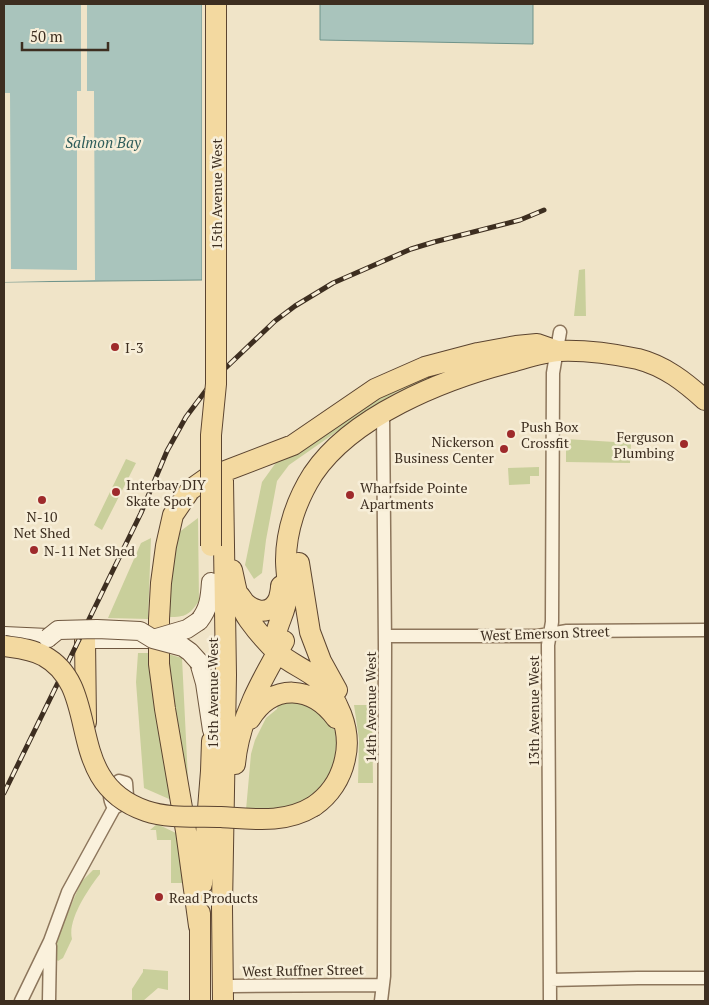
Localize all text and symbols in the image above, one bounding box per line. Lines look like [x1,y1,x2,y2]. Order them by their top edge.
scale bar [22,20,109,52]
text: 50 m [30,26,63,46]
water label: Salmon Bay [65,132,142,152]
street label: 15th Avenue West [207,138,226,250]
place label: I-3 [125,338,143,357]
marker: I-3 [109,341,121,353]
place label: Push Box Crossfit [521,417,579,452]
place label: Ferguson Plumbing [614,427,675,462]
marker: Push Box Crossfit [505,428,517,440]
place label: Nickerson Business Center [395,432,495,467]
marker: Ferguson Plumbing [678,438,690,450]
marker: Nickerson Business Center [498,443,510,455]
place label: Interbay DIY Skate Spot [126,475,207,510]
place label: Wharfside Pointe Apartments [360,478,467,513]
marker: Interbay DIY Skate Spot [110,486,122,498]
marker: Wharfside Pointe Apartments [344,489,356,501]
marker: N-10 Net Shed [36,494,48,506]
place label: N-10 Net Shed [14,507,70,542]
place label: N-11 Net Shed [44,541,135,560]
marker: N-11 Net Shed [28,544,40,556]
street label: West Emerson Street [480,621,611,645]
street label: 15th Avenue West [203,637,222,749]
street label: 14th Avenue West [361,651,380,763]
street label: 13th Avenue West [524,655,543,767]
place label: Read Products [169,888,258,907]
marker: Read Products [153,891,165,903]
street label: West Ruffner Street [242,959,365,981]

